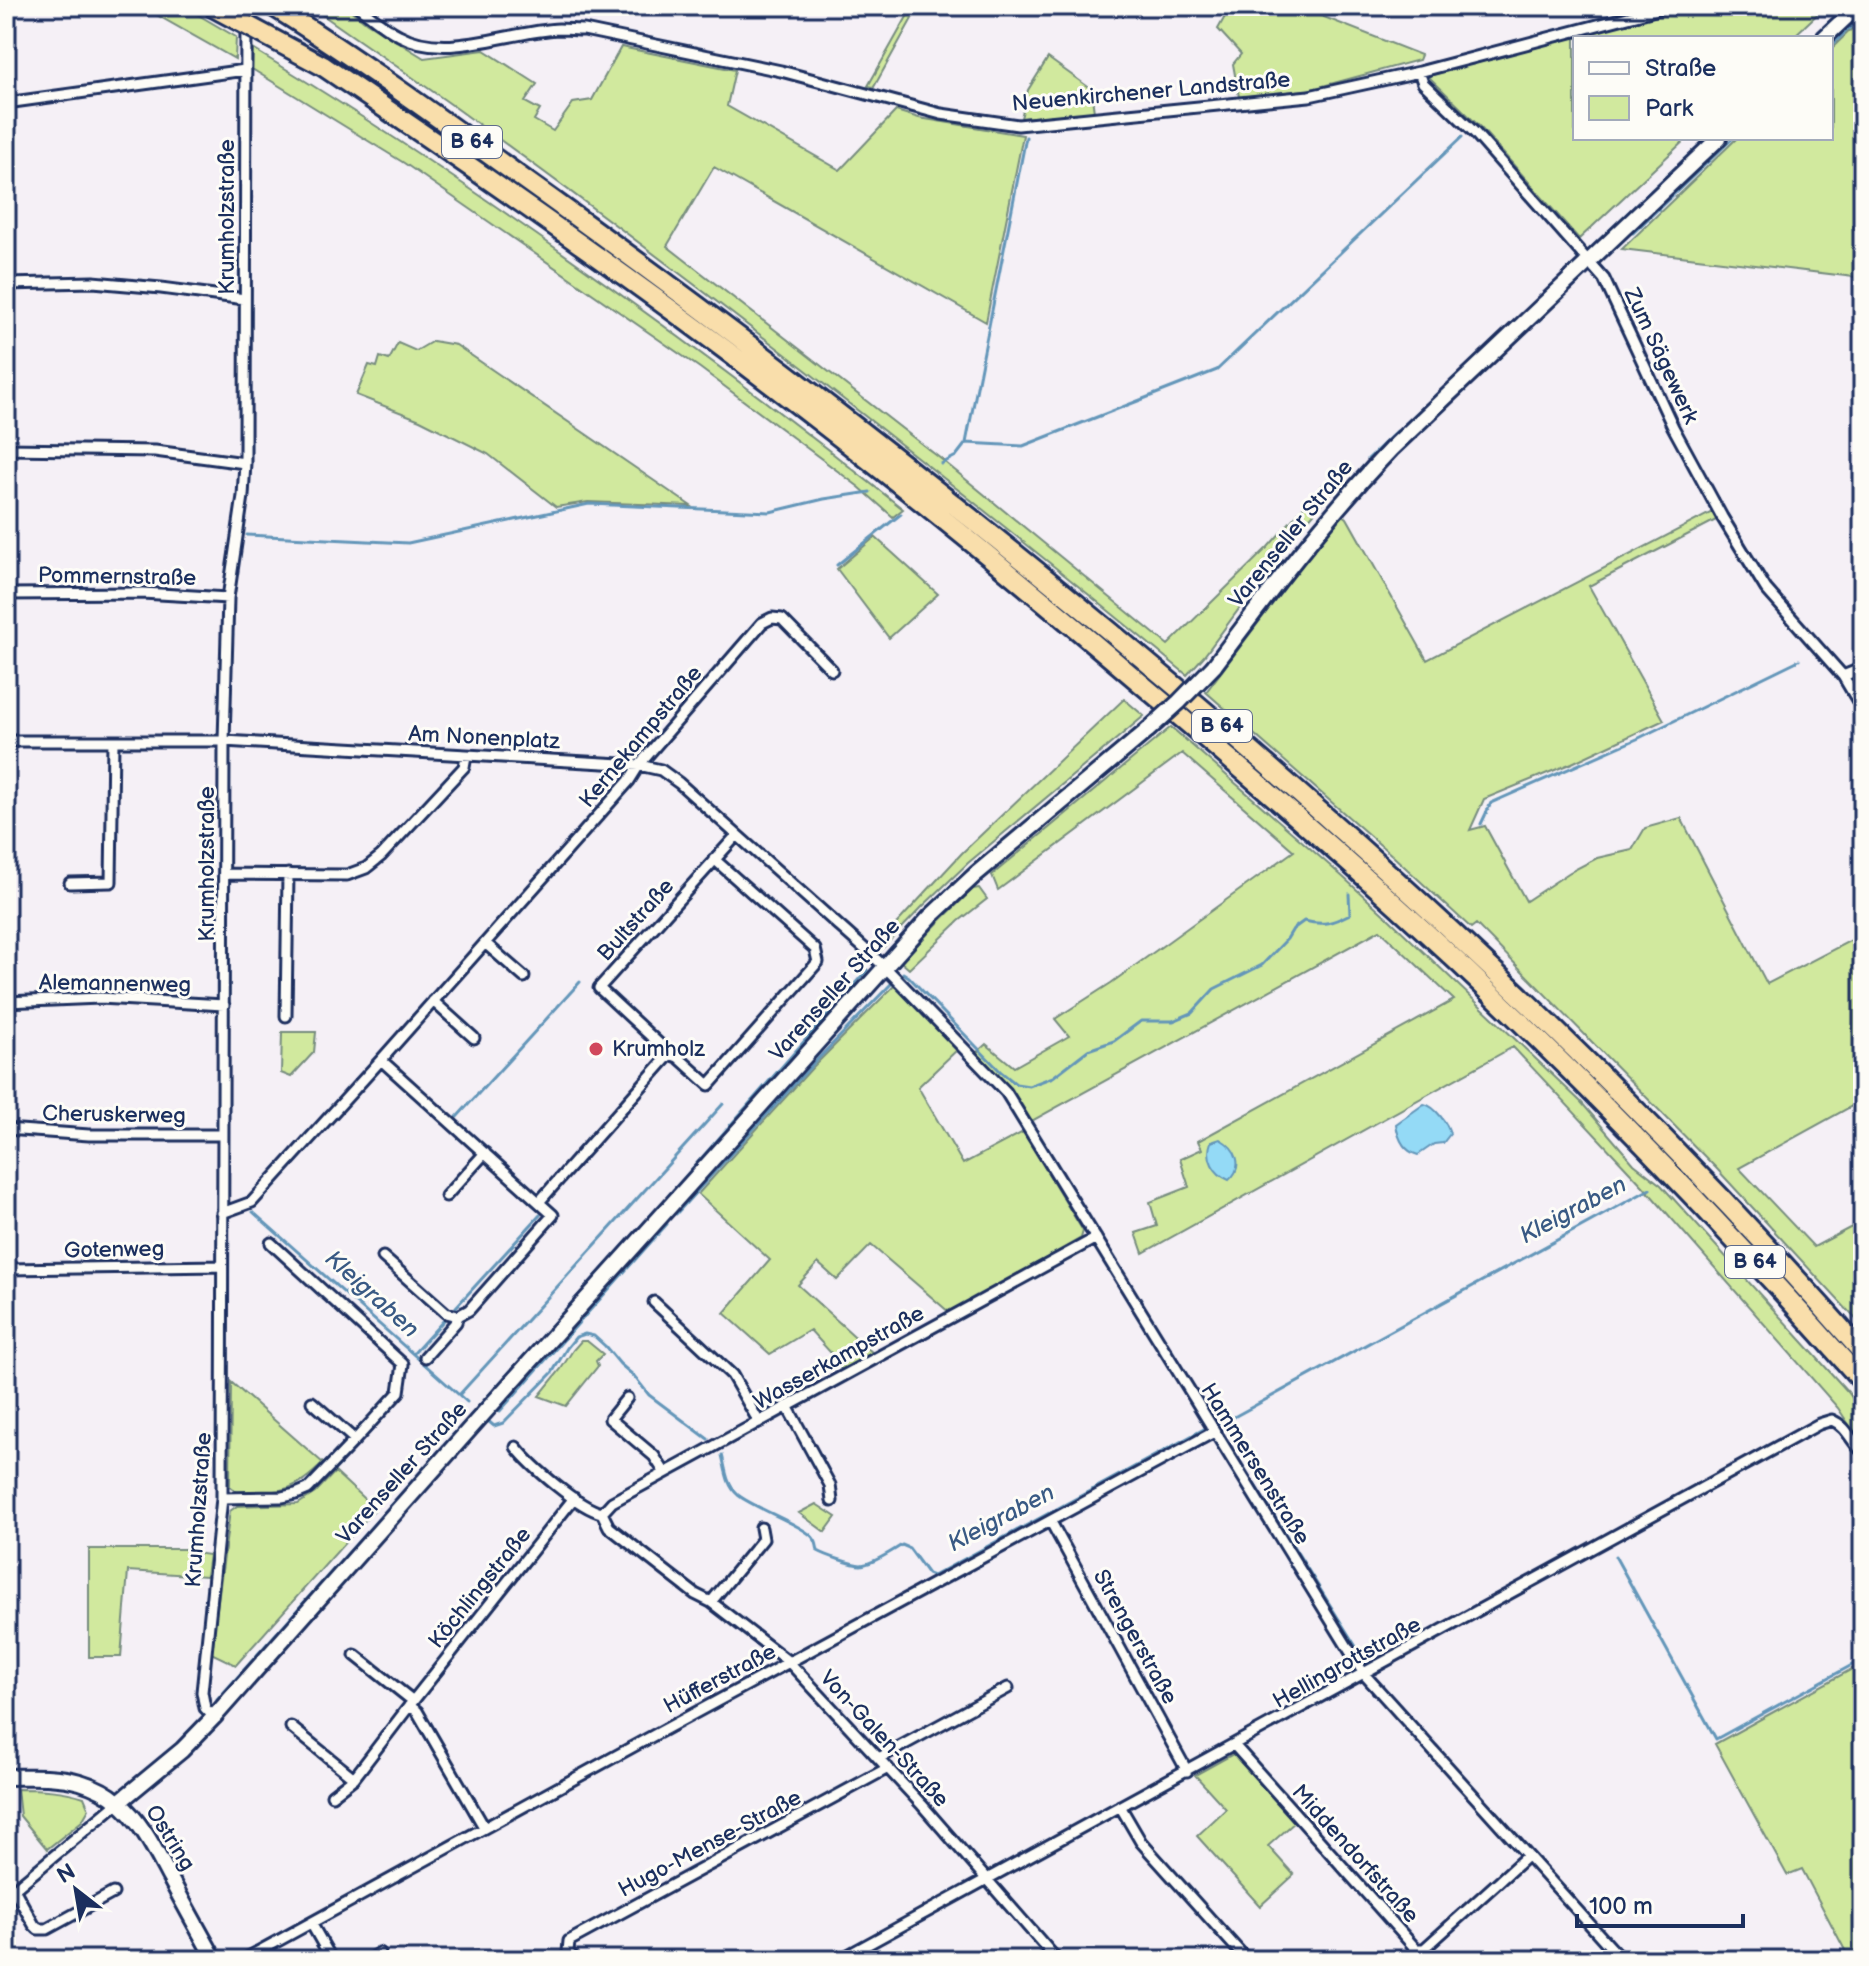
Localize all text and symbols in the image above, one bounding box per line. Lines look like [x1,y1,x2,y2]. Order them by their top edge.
legend [1573,36,1833,140]
text: Straße [1645,54,1716,83]
street label: Neuenkirchener Landstraße [1011,66,1291,118]
text: Park [1645,94,1693,123]
road number: B 64 [442,126,502,158]
street label: Krumholzstraße [214,139,241,295]
street label: Zum Sägewerk [1617,283,1704,428]
street label: Varenseller Straße [1223,455,1359,613]
street label: Pommernstraße [38,562,196,592]
street label: Kernekampstraße [574,660,708,814]
road number: B 64 [1192,710,1252,742]
street label: Am Nonenplatz [408,721,561,755]
street label: Krumholzstraße [194,786,221,942]
street label: Bultstraße [592,873,680,967]
street label: Varenseller Straße [764,913,906,1067]
street label: Alemannenweg [39,969,191,999]
place label: Krumholz [612,1036,705,1063]
marker: Krumholz [587,1040,605,1058]
street label: Cheruskerweg [42,1100,186,1130]
water label: Kleigraben [1515,1170,1631,1250]
street label: Gotenweg [64,1236,164,1264]
water label: Kleigraben [319,1244,425,1344]
road number: B 64 [1725,1246,1785,1278]
street label: Wasserkampstraße [749,1300,929,1416]
street label: Hammersenstraße [1194,1378,1316,1550]
street label: Varenseller Straße [331,1396,473,1550]
street label: Krumholzstraße [180,1431,218,1589]
water label: Kleigraben [943,1478,1059,1558]
street label: Köchlingstraße [423,1522,537,1654]
street label: Strengerstraße [1087,1565,1183,1709]
street label: Hellingrottstraße [1268,1611,1426,1715]
street label: Hüfferstraße [659,1638,781,1720]
street label: Von-Galen-Straße [814,1665,954,1813]
street label: Middendorfstraße [1286,1779,1424,1929]
street label: Hugo-Mense-Straße [614,1784,806,1904]
street label: Ostring [139,1800,201,1876]
north arrow [36,1850,116,1930]
text: N [52,1858,81,1890]
scale bar [1577,1878,1743,1928]
text: 100 m [1589,1892,1653,1921]

